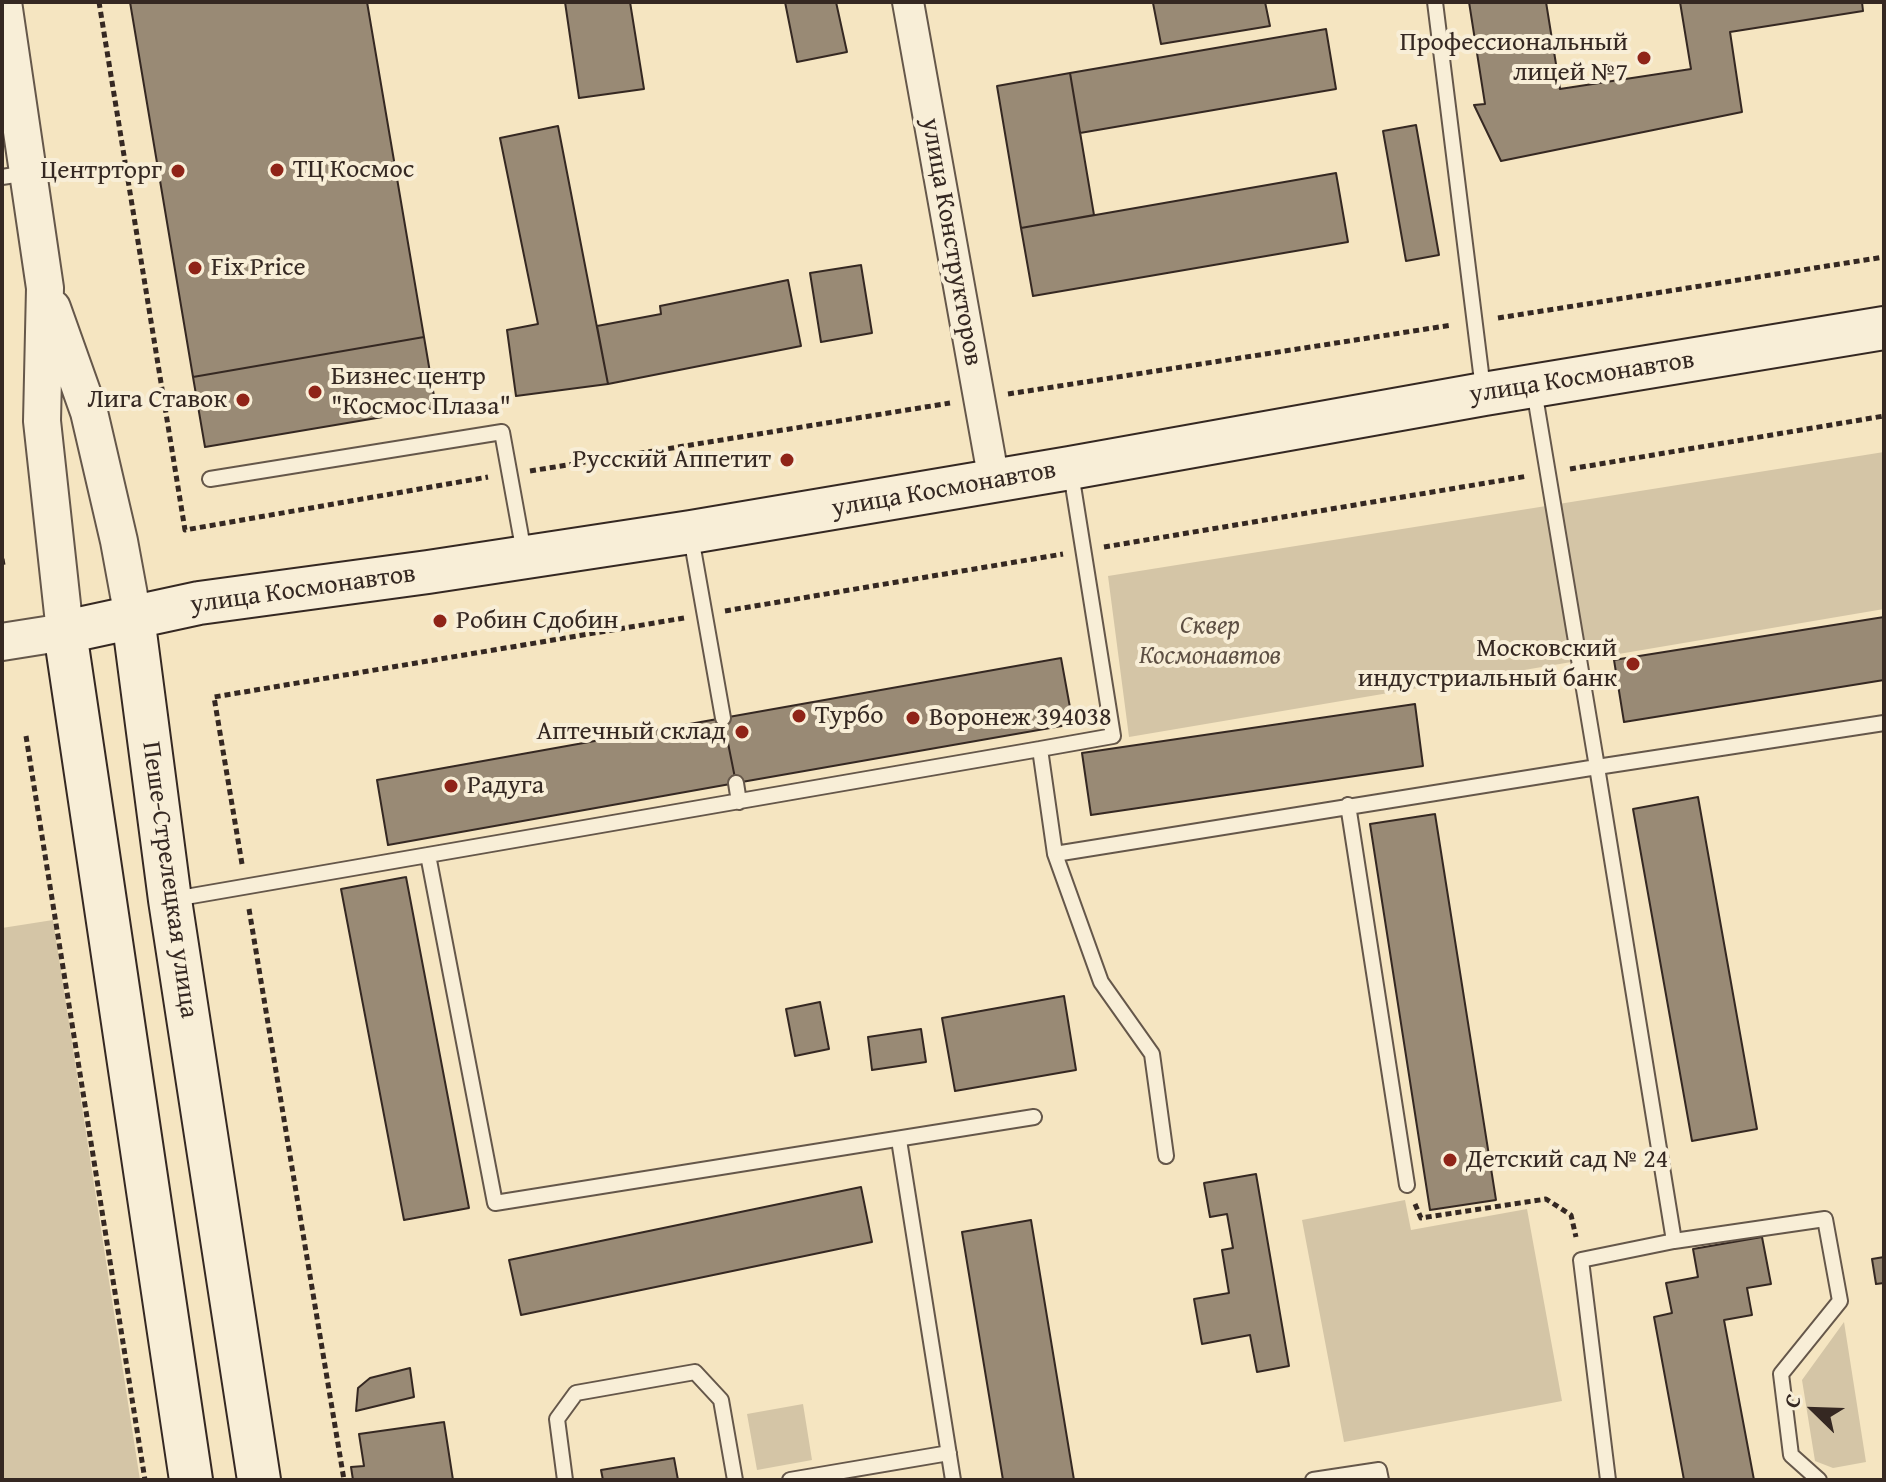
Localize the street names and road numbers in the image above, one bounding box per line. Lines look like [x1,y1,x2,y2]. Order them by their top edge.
street label: улица Конструкторов [914,116,988,368]
street label: улица Космонавтов [1467,345,1697,411]
street label: улица Космонавтов [829,455,1059,525]
street label: улица Космонавтов [188,559,418,621]
street label: Пеше-Стрелецкая улица [134,740,204,1020]

